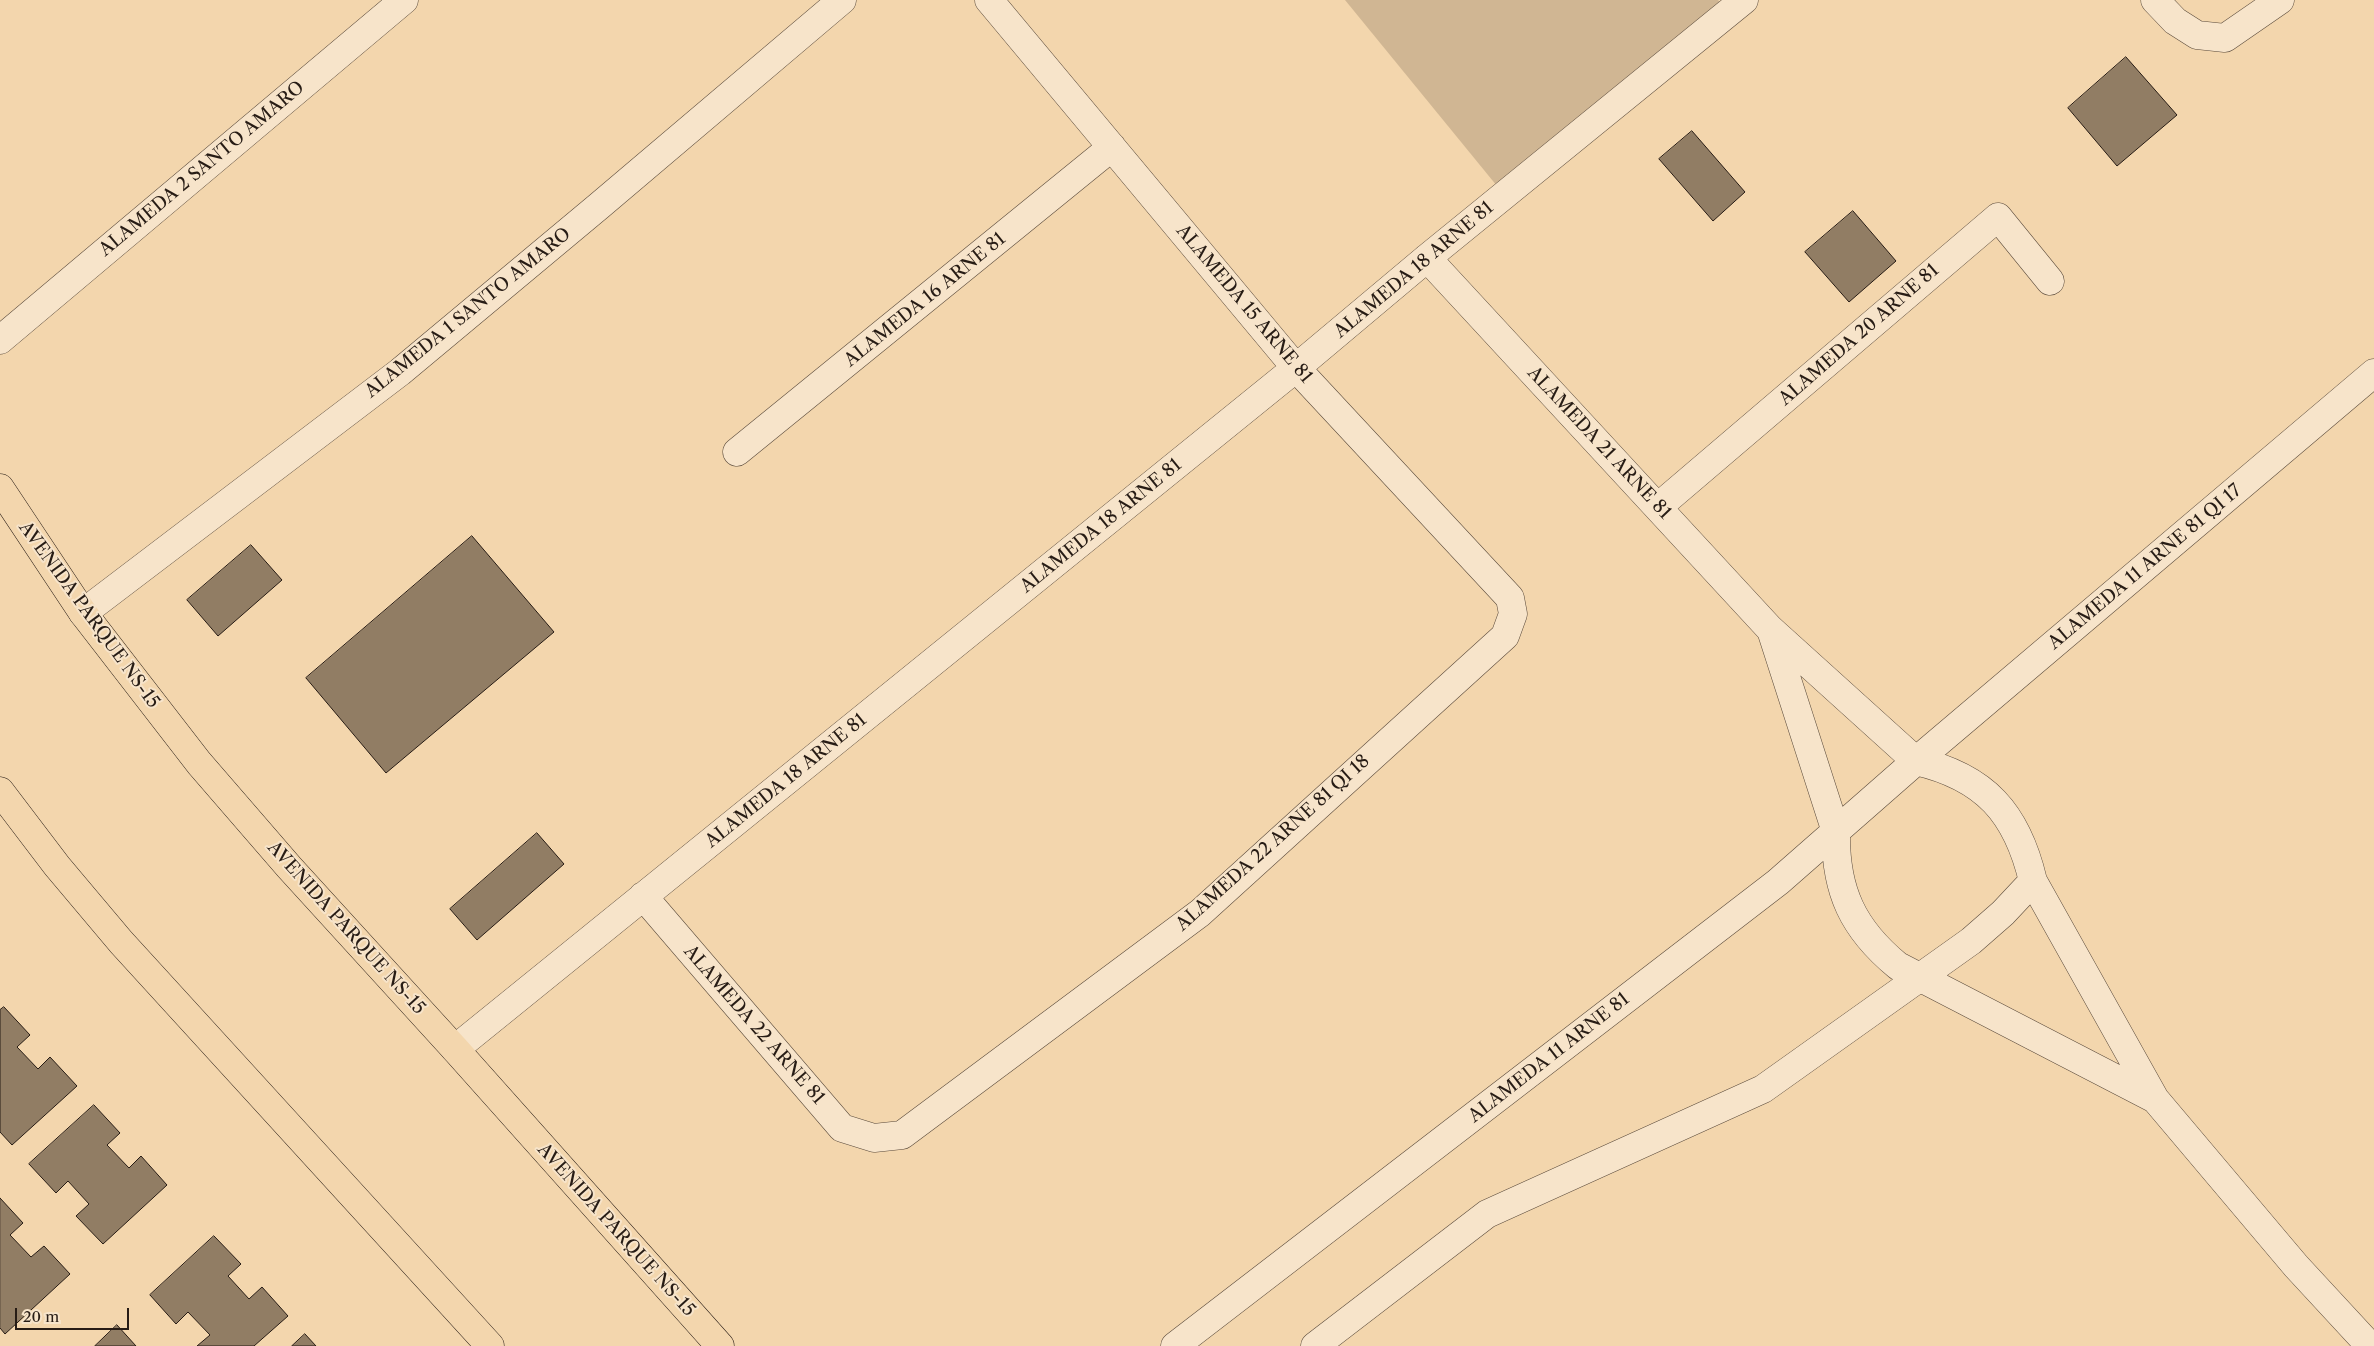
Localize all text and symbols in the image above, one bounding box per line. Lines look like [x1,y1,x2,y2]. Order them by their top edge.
street label: ALAMEDA 2 SANTO AMARO [95,77,309,261]
street label: ALAMEDA 18 ARNE 81 [1330,197,1498,343]
street label: ALAMEDA 15 ARNE 81 [1171,220,1317,388]
street label: ALAMEDA 1 SANTO AMARO [361,223,575,403]
street label: ALAMEDA 16 ARNE 81 [840,228,1010,372]
street label: ALAMEDA 20 ARNE 81 [1775,260,1943,410]
street label: ALAMEDA 21 ARNE 81 [1523,362,1675,524]
street label: ALAMEDA 18 ARNE 81 [1016,454,1186,598]
street label: ALAMEDA 11 ARNE 81 QI 17 [2044,480,2246,654]
street label: AVENIDA PARQUE NS-15 [14,518,164,712]
street label: ALAMEDA 18 ARNE 81 [701,709,871,853]
street label: ALAMEDA 22 ARNE 81 QI 18 [1172,750,1374,936]
street label: AVENIDA PARQUE NS-15 [263,837,429,1019]
street label: ALAMEDA 22 ARNE 81 [679,941,829,1109]
street label: ALAMEDA 11 ARNE 81 [1464,989,1634,1127]
street label: AVENIDA PARQUE NS-15 [533,1139,699,1321]
scale bar [18,1298,131,1330]
text: 20 m [23,1307,59,1326]

